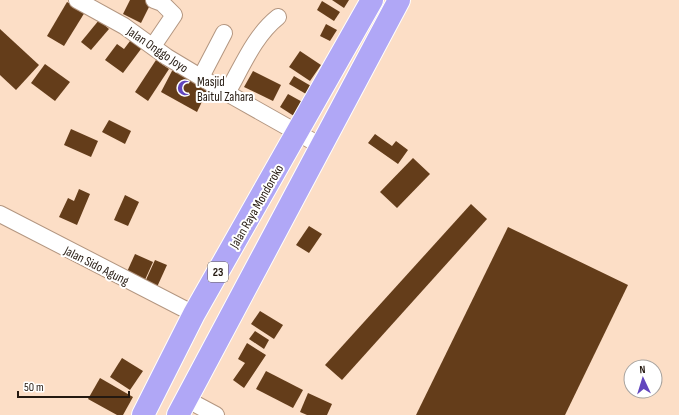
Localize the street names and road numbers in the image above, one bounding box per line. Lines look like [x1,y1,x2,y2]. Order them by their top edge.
street label: Jalan Onggo Joyo [123,23,191,76]
street label: Jalan Raya Mondoroko [226,162,287,252]
street label: Jalan Sido Agung [61,242,132,289]
road number: 23 [208,262,228,282]

